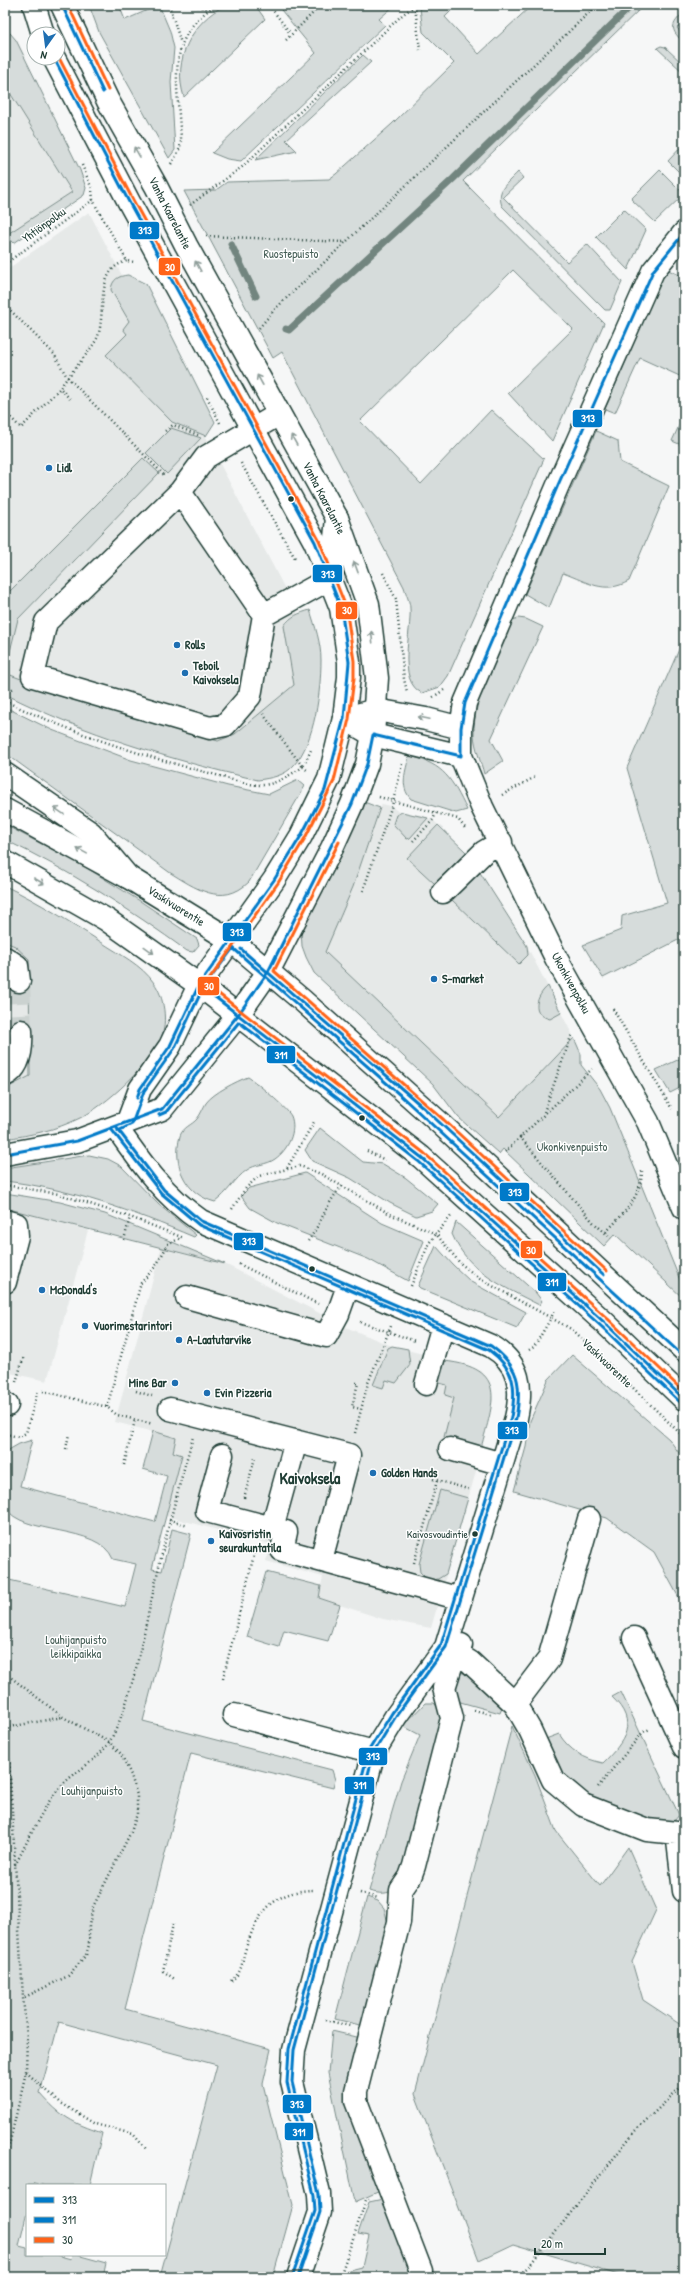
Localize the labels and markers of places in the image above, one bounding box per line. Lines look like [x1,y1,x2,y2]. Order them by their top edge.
place label: Lidl [57,459,73,476]
marker: Lidl [44,463,54,473]
unlabelled marker [286,494,296,504]
place label: Rolls [185,636,205,653]
marker: Rolls [172,640,182,650]
place label: Teboil Kaivoksela [192,657,239,688]
marker: Teboil Kaivoksela [180,668,190,678]
place label: S-market [442,970,485,987]
marker: S-market [429,974,439,984]
unlabelled marker [357,1113,367,1123]
unlabelled marker [307,1264,317,1274]
place label: McDonald's [50,1281,97,1298]
marker: McDonald's [37,1285,47,1295]
place label: Vuorimestarintori [93,1317,172,1334]
marker: Vuorimestarintori [80,1321,90,1331]
place label: A-Laatutarvike [187,1331,251,1348]
marker: A-Laatutarvike [174,1335,184,1345]
place label: Mine Bar [129,1374,167,1391]
marker: Mine Bar [170,1378,180,1388]
place label: Evin Pizzeria [215,1384,272,1401]
marker: Evin Pizzeria [202,1388,212,1398]
place label: Golden Hands [381,1464,438,1481]
marker: Golden Hands [368,1468,378,1478]
place label: Kaivosristin seurakuntatila [219,1525,282,1556]
place label: Kaivosvoudintie [407,1527,469,1541]
marker: Kaivosvoudintie [470,1529,480,1539]
marker: Kaivosristin seurakuntatila [206,1536,216,1546]

